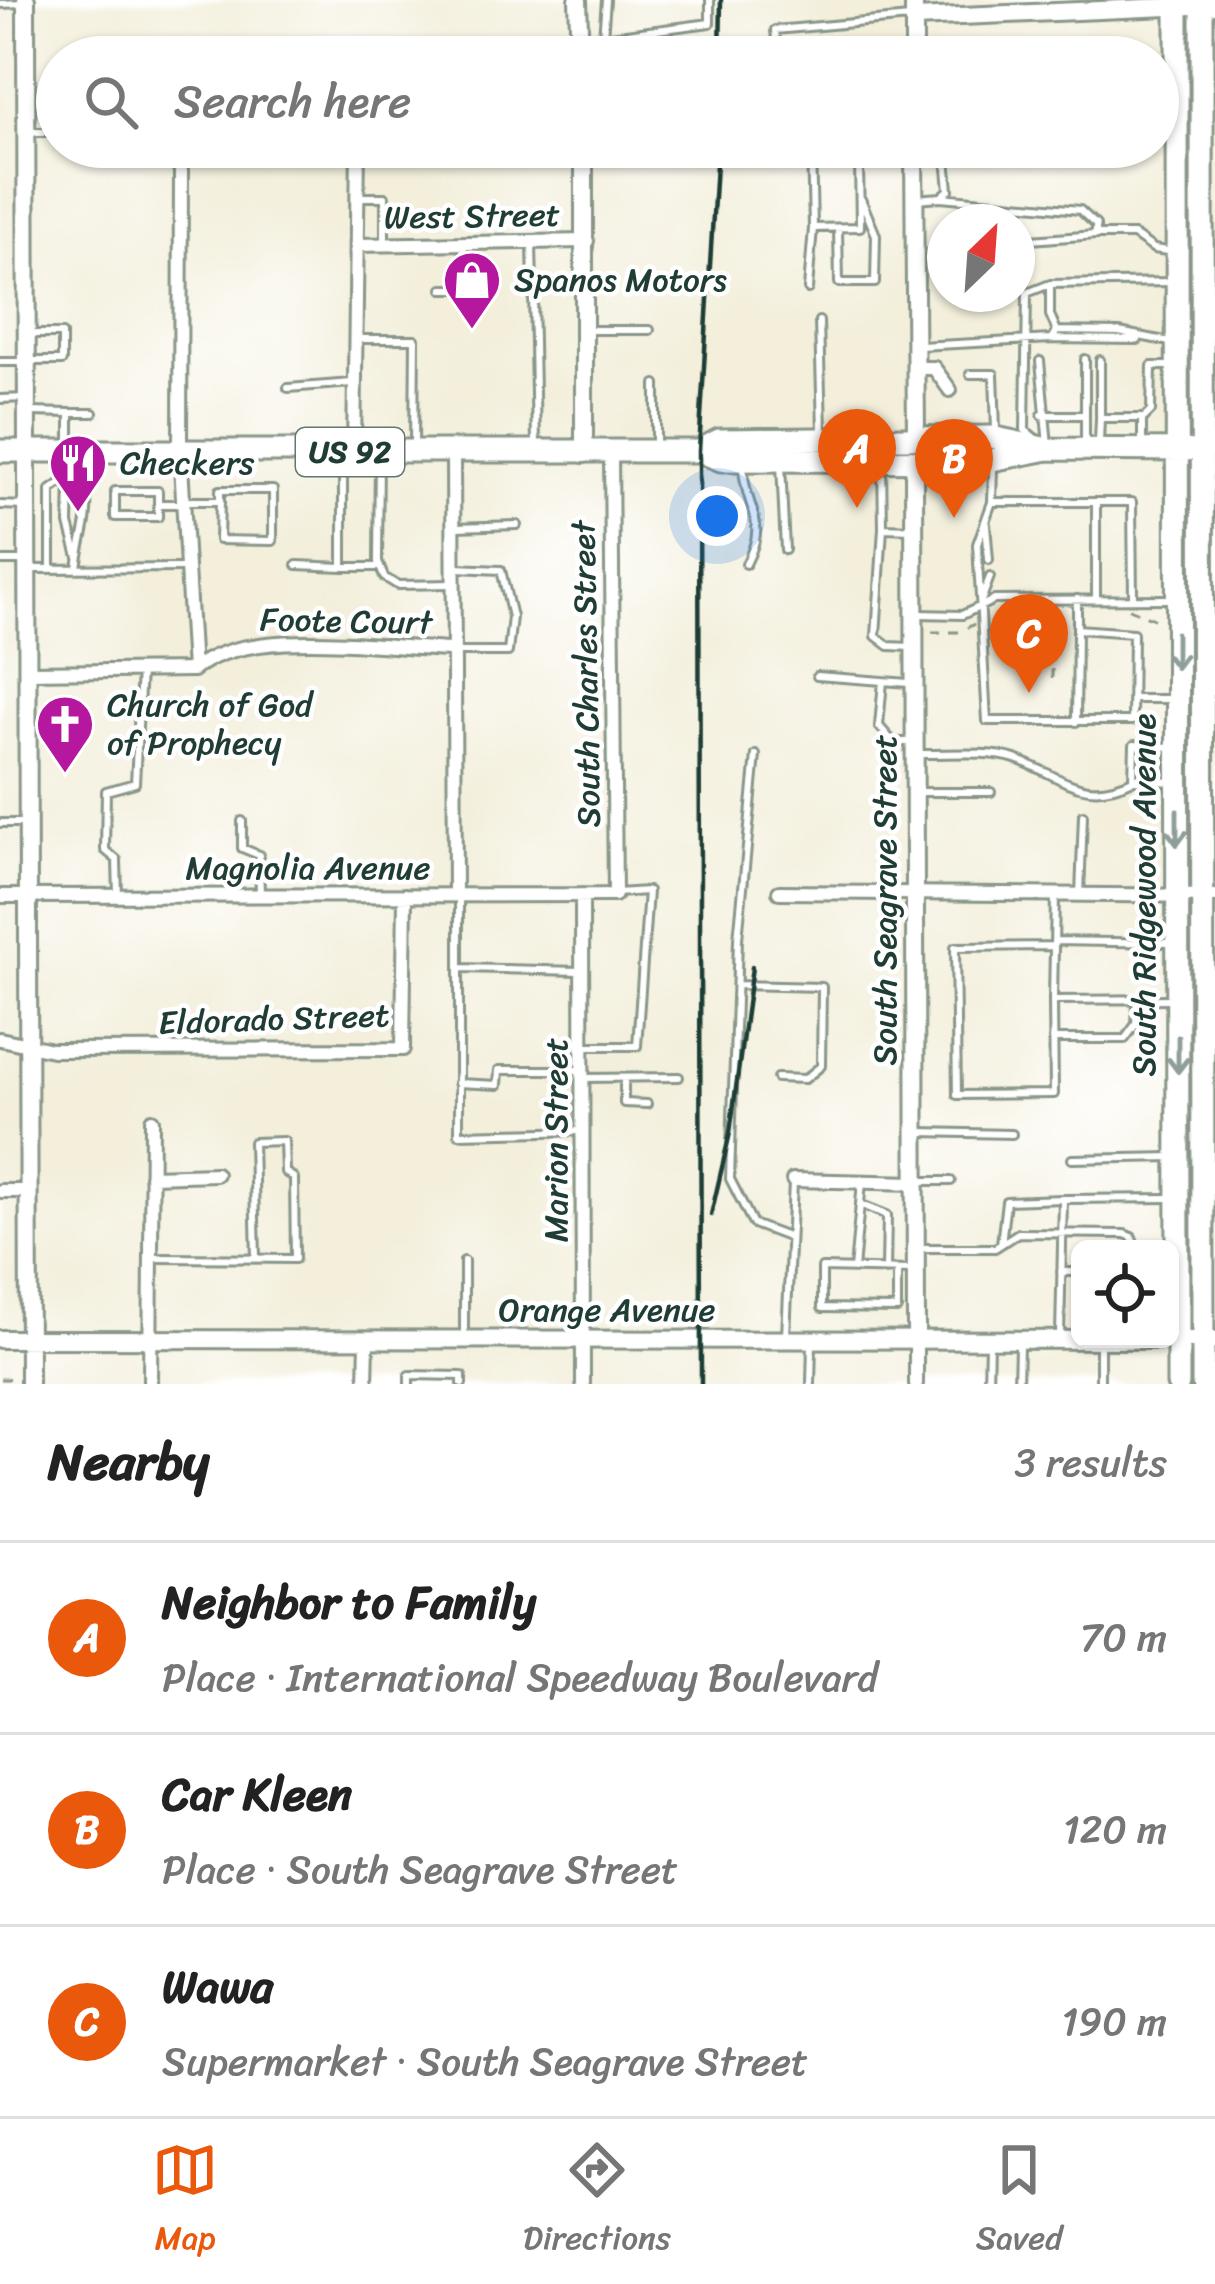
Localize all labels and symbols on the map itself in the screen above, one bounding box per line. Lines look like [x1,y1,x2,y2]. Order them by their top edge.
street label: West Street [383,185,561,247]
north arrow [927,204,1035,312]
shop icon: Spanos Motors [441,249,503,331]
place label: Spanos Motors [514,251,727,309]
pin: A [818,409,896,508]
pin: B [915,419,993,518]
road number: US 92 [296,428,404,476]
restaurant icon: Checkers [47,432,109,514]
place label: Checkers [120,434,255,492]
your location [687,486,747,546]
street label: South Charles Street [554,518,618,828]
street label: Foote Court [259,591,434,652]
pin: C [990,594,1068,693]
one-way arrow [1165,631,1188,670]
place label: Church of God of Prophecy [107,676,315,772]
church icon: Church of God of Prophecy [34,693,96,775]
street label: South Ridgewood Avenue [1115,713,1173,1076]
street label: South Seagrave Street [856,734,914,1066]
one-way arrow [1166,808,1188,847]
street label: Magnolia Avenue [186,839,430,897]
street label: Eldorado Street [157,986,391,1052]
one-way arrow [1167,1035,1189,1074]
street label: Marion Street [527,1038,585,1242]
street label: Orange Avenue [499,1281,715,1339]

